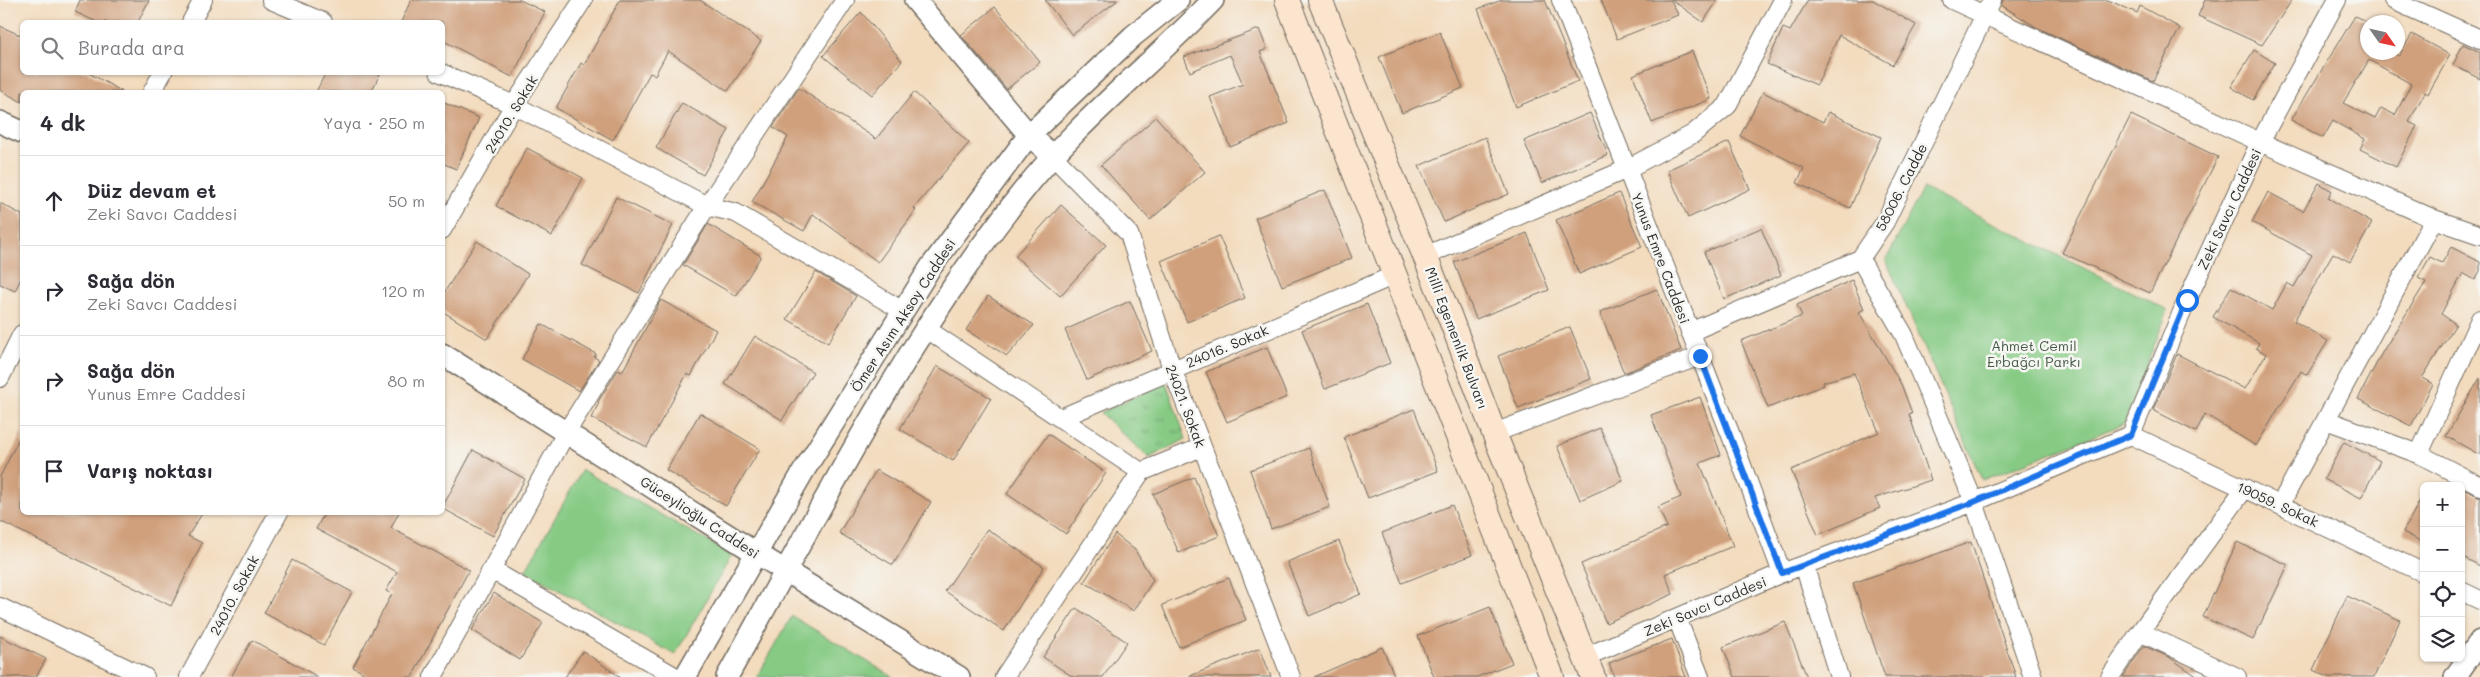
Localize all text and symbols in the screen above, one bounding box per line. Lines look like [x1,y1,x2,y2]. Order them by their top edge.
north arrow [2360,15,2405,60]
search box [20,20,445,75]
icon: search [38,34,66,62]
text: Burada ara [78,35,185,60]
street label: 24010. Sokak [480,71,542,157]
text: 4 dk [40,109,86,136]
text: Yaya · 250 m [323,112,425,133]
street label: 58006. Cadde [1871,140,1931,234]
street label: Zeki Savcı Caddesi [2193,145,2265,273]
text: Düz devam et [87,178,216,203]
icon: ahead [40,187,68,215]
text: 50 m [388,190,425,211]
street label: Yunus Emre Caddesi [1627,190,1695,326]
text: Zeki Savcı Caddesi [87,203,237,224]
street label: Ömer Asım Aksoy Caddesi [846,235,960,395]
street label: Milli Egemenlik Bulvarı [1421,264,1493,412]
text: Sağa dön [87,268,175,293]
icon: right [40,277,68,305]
text: 120 m [381,280,425,301]
route start [2176,289,2199,312]
text: Zeki Savcı Caddesi [87,293,237,314]
street label: 24016. Sokak [1183,320,1271,372]
park label: Ahmet Cemil Erbağcı Parkı [1987,336,2081,371]
route end [1689,345,1712,368]
text: Sağa dön [87,358,175,383]
street label: 24021. Sokak [1162,362,1210,450]
icon: right [40,367,68,395]
text: 80 m [388,370,425,391]
text: Yunus Emre Caddesi [87,383,246,404]
icon: arrive [40,457,68,485]
text: Varış noktası [87,458,213,483]
street label: Güceylioğlu Caddesi [637,471,763,563]
street label: 19059. Sokak [2234,477,2322,531]
map controls [2420,482,2465,662]
button: + [2420,482,2465,527]
button: − [2420,527,2465,572]
street label: 24010. Sokak [205,552,263,638]
street label: Zeki Savcı Caddesi [1641,572,1769,640]
button: locate [2420,572,2465,617]
button: layers [2420,617,2465,662]

